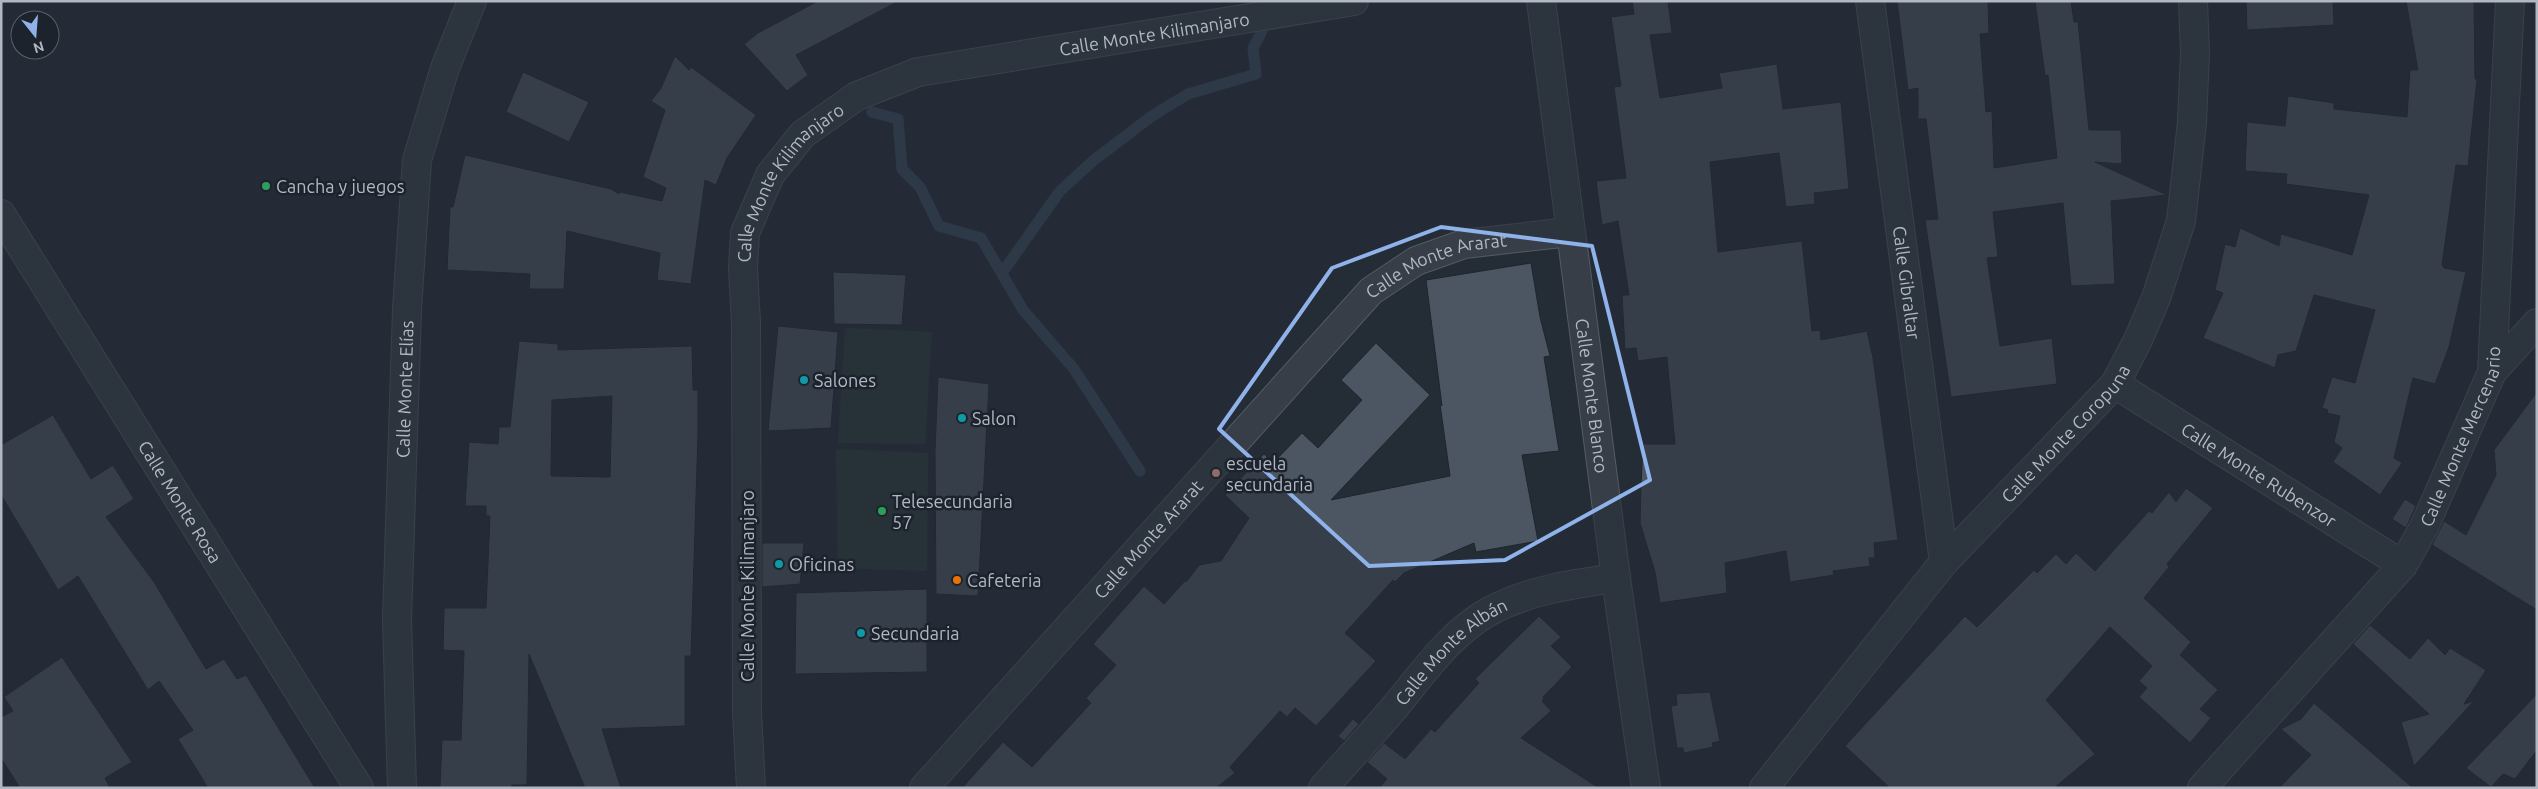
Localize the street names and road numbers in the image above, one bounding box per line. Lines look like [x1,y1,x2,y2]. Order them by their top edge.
street label: Calle Monte Kilimanjaro [1058,8,1251,59]
street label: Calle Monte Kilimanjaro [733,99,847,263]
street label: Calle Gibraltar [1890,224,1925,341]
street label: Calle Monte Ararat [1362,229,1508,302]
street label: Calle Monte Blanco [1572,317,1612,474]
street label: Calle Monte Elías [392,320,417,458]
street label: Calle Monte Mercenario [2416,346,2503,530]
street label: Calle Monte Coropuna [1997,361,2133,506]
street label: Calle Monte Rubenzor [2178,418,2340,531]
street label: Calle Monte Rosa [135,437,226,566]
street label: Calle Monte Ararat [1090,476,1206,602]
street label: Calle Monte Kilimanjaro [737,490,757,682]
street label: Calle Monte Albán [1391,594,1510,709]

